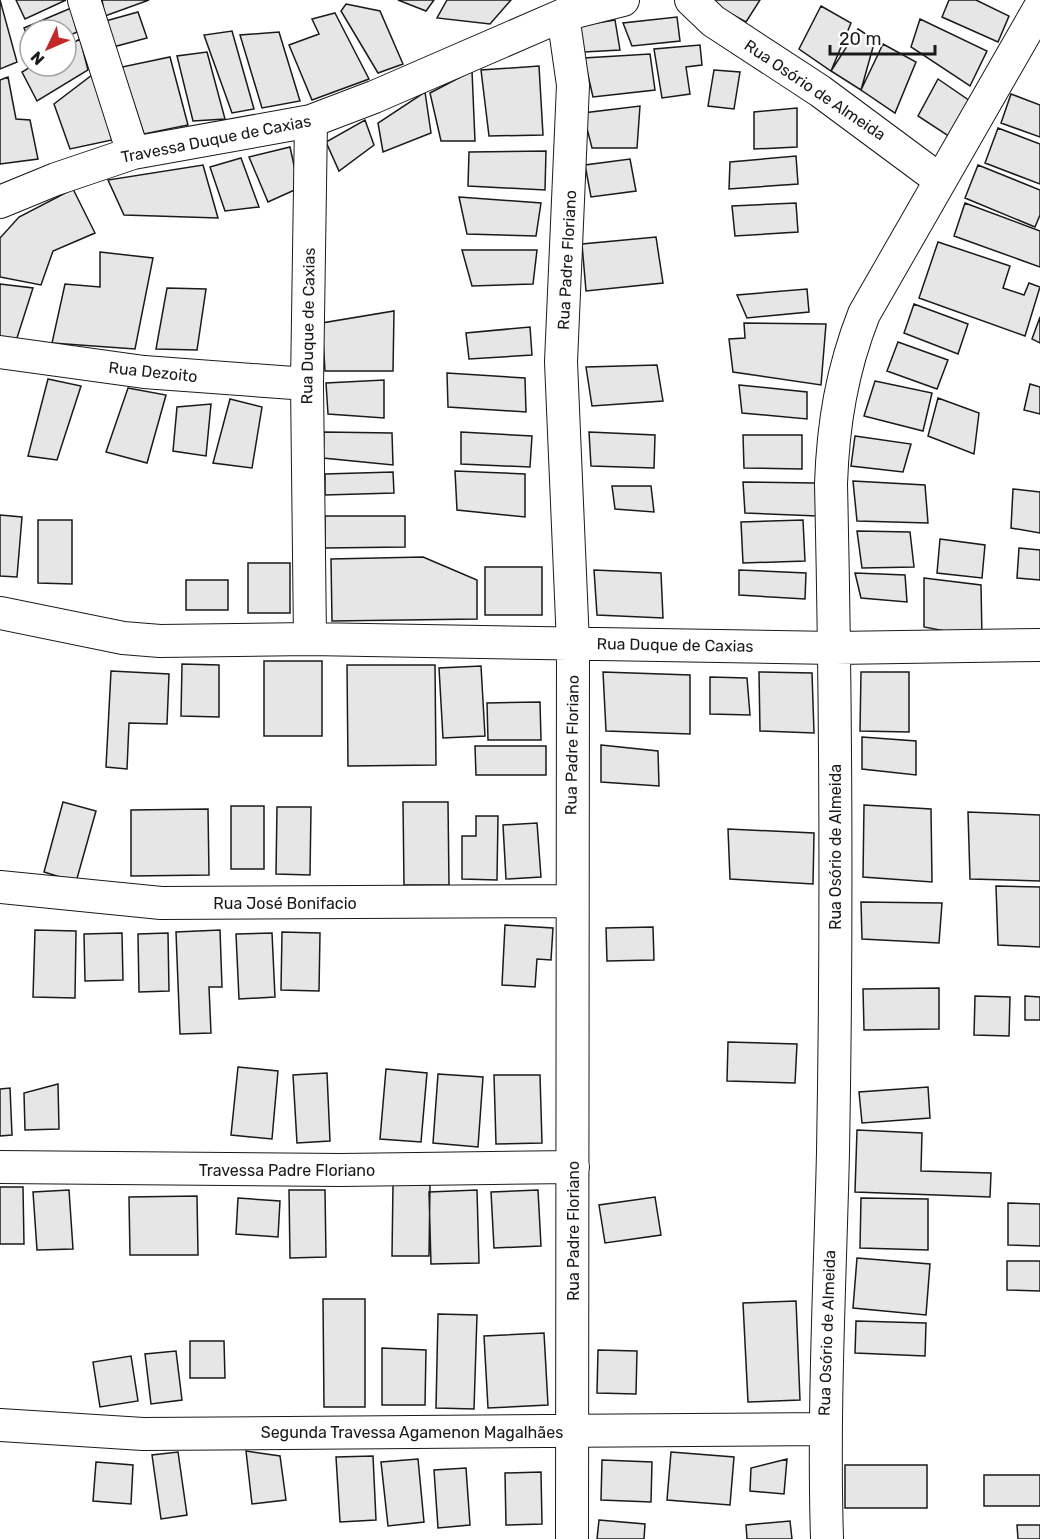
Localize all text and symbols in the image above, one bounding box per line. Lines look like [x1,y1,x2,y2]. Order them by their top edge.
north arrow [18,18,78,78]
scale bar [830,18,935,56]
text: 20 m [839,28,881,50]
street label: Rua Osório de Almeida [741,36,889,144]
text: N [27,47,48,69]
street label: Travessa Duque de Caxias [119,111,313,167]
street label: Rua Padre Floriano [554,189,580,331]
street label: Rua Duque de Caxias [297,247,319,405]
street label: Rua Dezoito [108,358,198,386]
street label: Rua Duque de Caxias [596,634,754,656]
street label: Rua Padre Floriano [561,675,583,815]
street label: Rua Osório de Almeida [826,764,845,930]
street label: Rua José Bonifacio [213,894,357,913]
street label: Travessa Padre Floriano [199,1161,375,1180]
street label: Rua Padre Floriano [564,1161,583,1301]
street label: Rua Osório de Almeida [815,1250,839,1416]
street label: Segunda Travessa Agamenon Magalhães [261,1423,563,1442]

